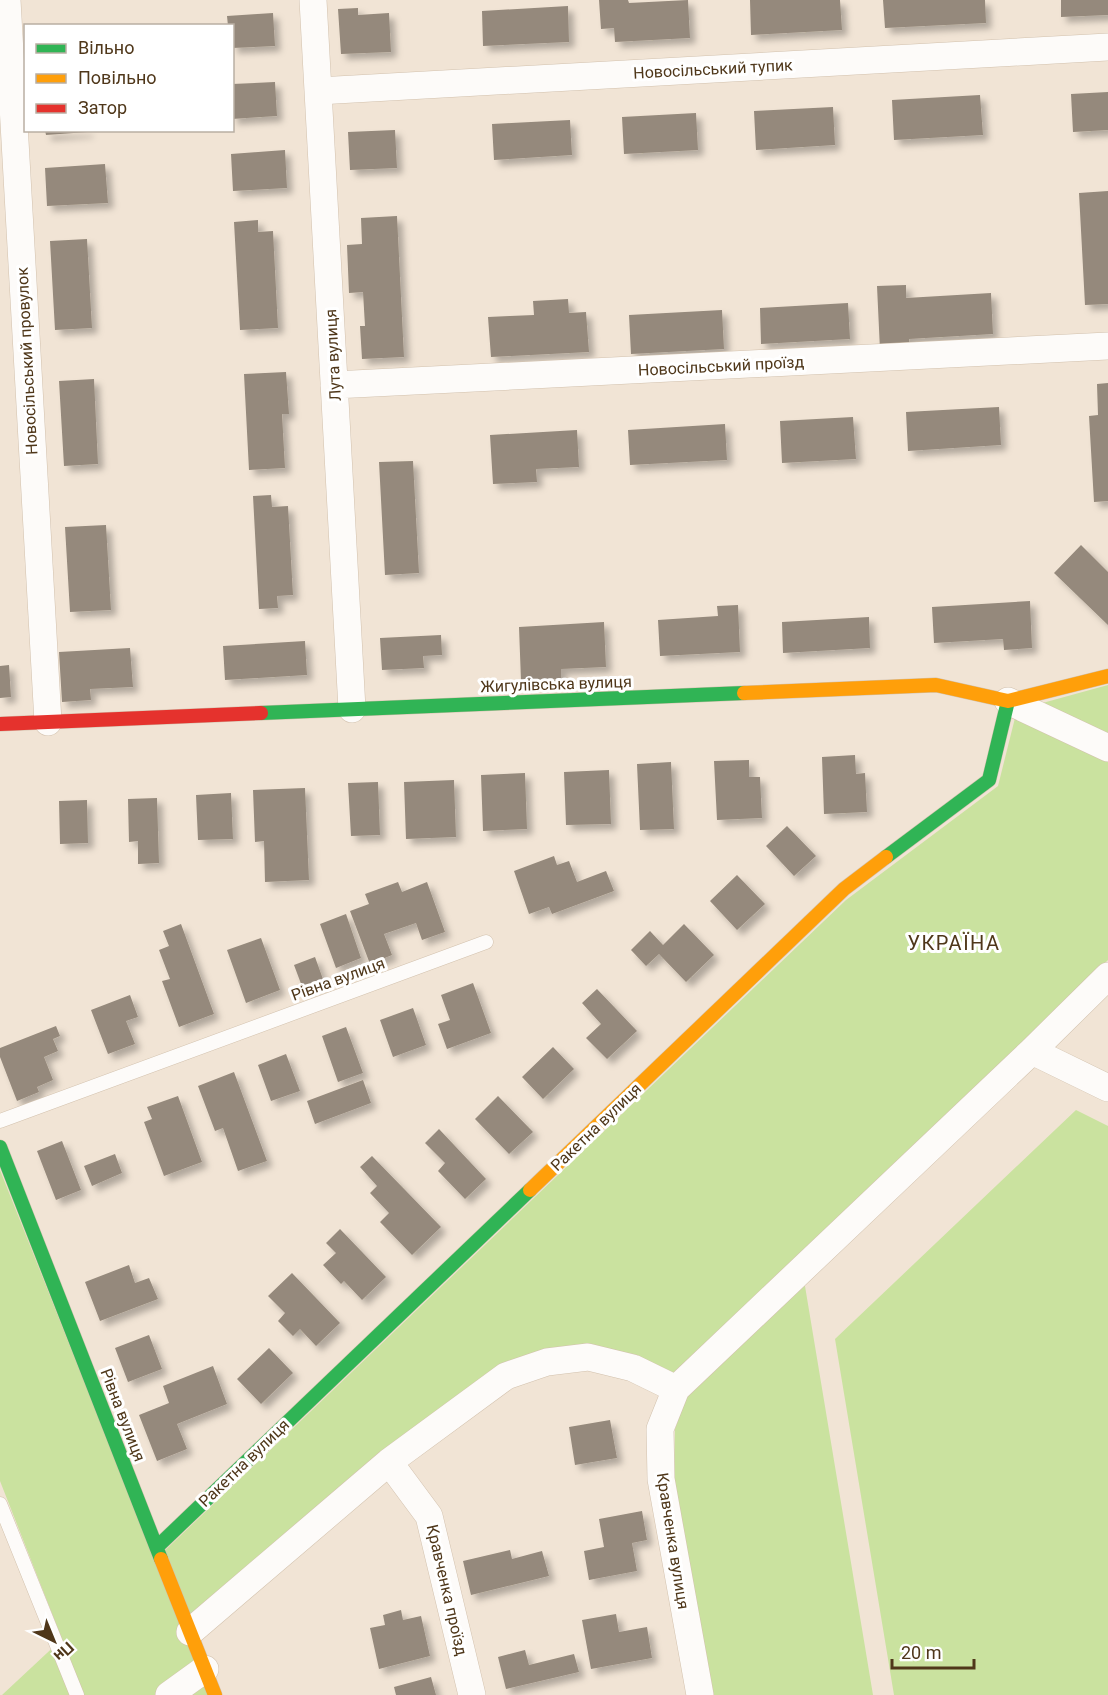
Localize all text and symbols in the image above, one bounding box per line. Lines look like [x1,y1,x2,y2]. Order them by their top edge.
legend [24,24,234,132]
text: Вільно [78,37,134,58]
street label: Новосільський тупик [633,55,794,83]
text: Повільно [78,67,157,88]
text: Затор [78,97,127,118]
street label: Новосільський провулок [13,266,41,455]
street label: Лута вулиця [321,308,345,402]
street label: Новосільський проїзд [637,352,805,380]
street label: Жигулівська вулиця [480,672,632,696]
district label: УКРАЇНА [907,931,1001,955]
street label: Рівна вулиця [289,953,387,1005]
street label: Ракетна вулиця [547,1079,645,1175]
street label: Рівна вулиця [97,1366,149,1464]
street label: Ракетна вулиця [195,1415,293,1511]
street label: Кравченка вулиця [653,1471,693,1611]
street label: Кравченка проїзд [423,1523,471,1658]
north arrow [24,1611,84,1671]
scale bar [892,1632,974,1670]
text: Пн [50,1638,78,1666]
text: 20 m [901,1642,941,1663]

